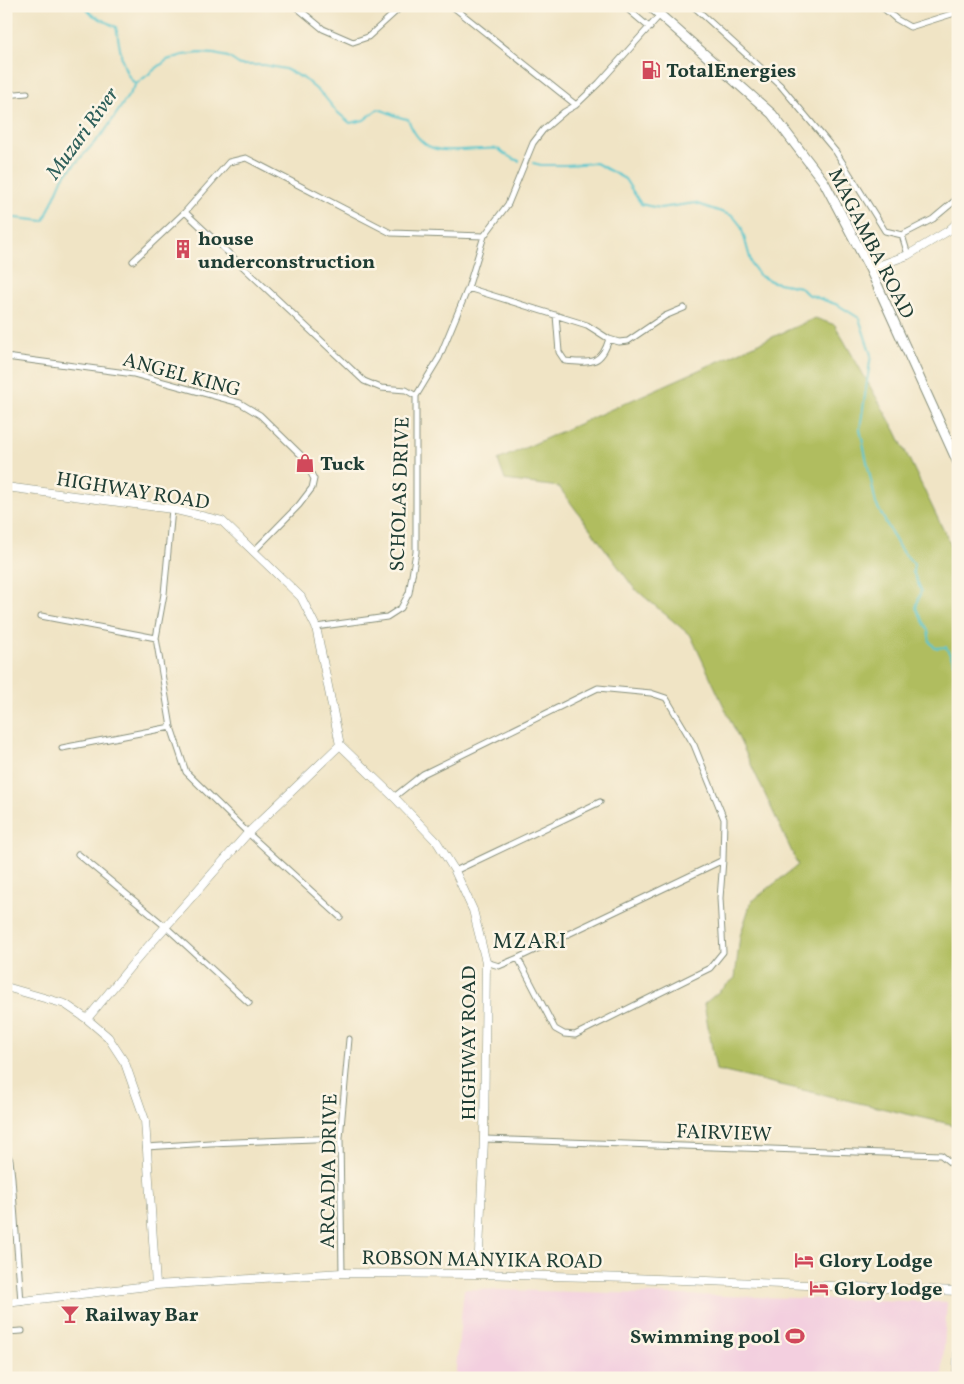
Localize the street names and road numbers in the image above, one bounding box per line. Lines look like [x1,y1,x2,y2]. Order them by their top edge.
street label: MAGAMBA ROAD [820,164,920,324]
street label: ANGEL KING [119,347,243,405]
street label: SCHOLAS DRIVE [384,416,418,572]
street label: HIGHWAY ROAD [54,466,211,518]
street label: HIGHWAY ROAD [456,966,484,1120]
street label: ARCADIA DRIVE [315,1093,345,1249]
street label: FAIRVIEW [676,1118,772,1150]
street label: ROBSON MANYIKA ROAD [361,1245,603,1277]

